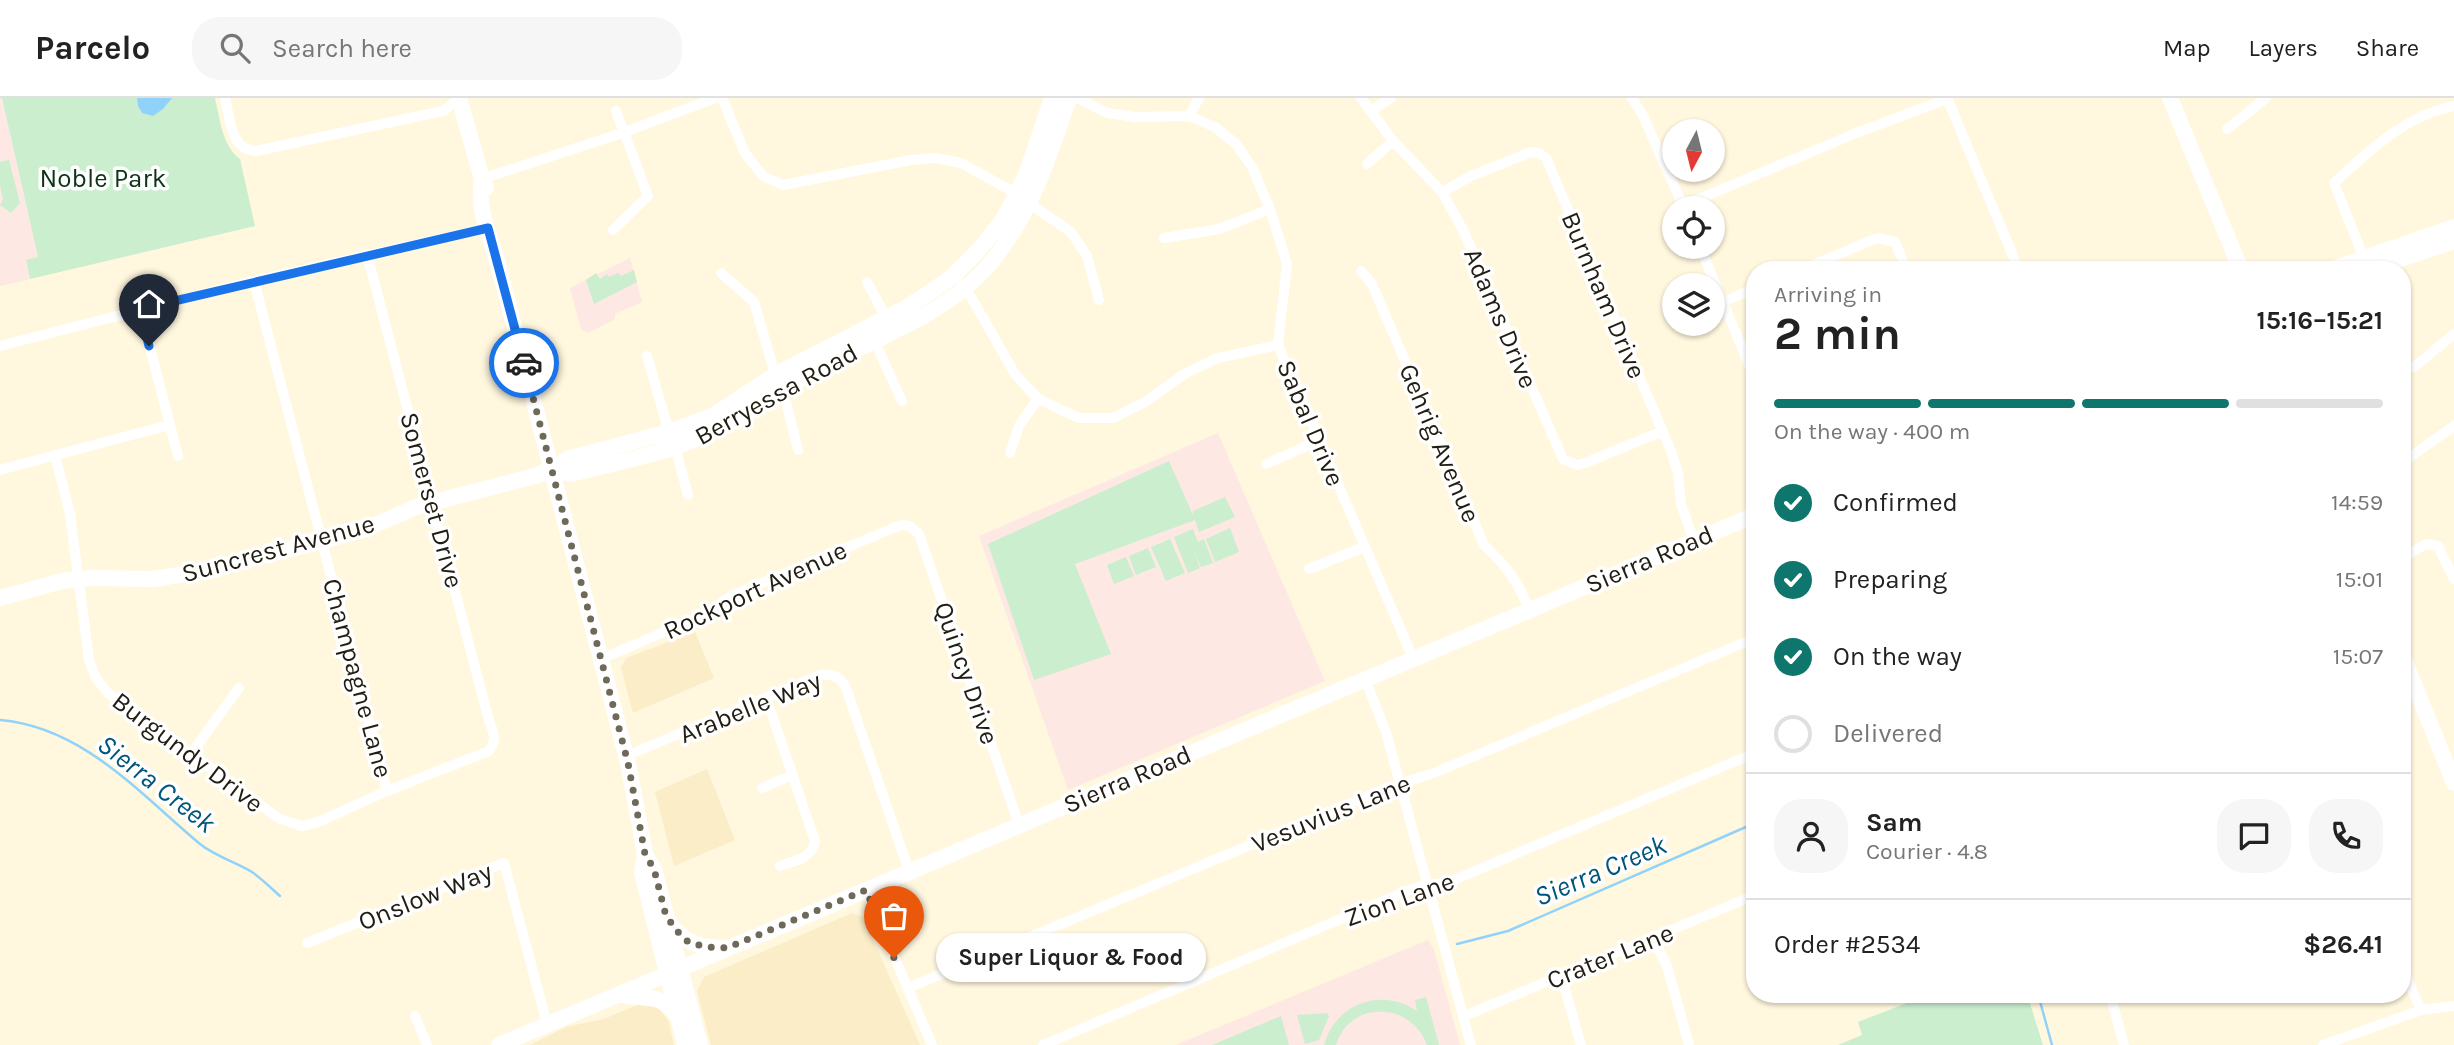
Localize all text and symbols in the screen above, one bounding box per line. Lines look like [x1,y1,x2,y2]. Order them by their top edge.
search box [192,17,682,80]
text: Parcelo [35,29,150,67]
icon: search [216,29,254,67]
text: Search here [272,33,412,64]
text: Map [2163,34,2211,62]
text: Layers [2249,34,2318,62]
text: Share [2356,34,2419,62]
north arrow [1662,119,1726,182]
map controls [1662,119,1725,336]
park label: Noble Park [40,163,166,194]
button: locate [1662,196,1725,259]
street label: Burnham Drive [1554,207,1653,383]
street label: Adams Drive [1457,243,1544,393]
button: layers [1662,273,1725,336]
pin [119,274,179,346]
text: Arriving in [1774,281,1882,308]
icon: home [130,285,168,323]
text: 15:16–15:21 [2256,305,2383,336]
text: 2 min [1774,307,1901,361]
courier [489,328,559,398]
street label: Berryessa Road [689,337,863,452]
icon: car [505,344,543,382]
street label: Sabal Drive [1270,355,1351,491]
street label: Gehrig Avenue [1392,359,1487,527]
street label: Somerset Drive [393,409,470,591]
text: On the way · 400 m [1774,418,1970,445]
icon: check [1774,484,1812,522]
text: Confirmed [1833,487,1958,518]
text: 14:59 [2331,489,2383,516]
street label: Suncrest Avenue [178,508,378,589]
street label: Sierra Road [1581,519,1718,600]
street label: Rockport Avenue [659,534,852,646]
icon: check [1774,561,1812,599]
text: Preparing [1833,564,1947,595]
text: 15:01 [2336,566,2383,593]
street label: Champagne Lane [316,575,399,781]
street label: Quincy Drive [928,598,1005,748]
icon: check [1774,638,1812,676]
text: On the way [1833,641,1962,672]
text: 15:07 [2333,643,2383,670]
street label: Arabelle Way [675,665,826,750]
street label: Burgundy Drive [106,685,269,819]
text: Delivered [1833,718,1943,749]
water label: Sierra Creek [91,727,223,840]
street label: Sierra Road [1059,739,1196,820]
street label: Vesuvius Lane [1247,768,1415,859]
button: person [1774,799,1848,873]
button: chat [2217,799,2291,873]
button: phone [2309,799,2383,873]
text: Sam [1866,807,1922,838]
water label: Sierra Creek [1529,828,1672,913]
text: Courier · 4.8 [1866,838,1988,865]
street label: Onslow Way [354,856,497,937]
street label: Zion Lane [1340,865,1458,934]
pin [864,886,924,958]
icon: bag [875,897,913,935]
street label: Crater Lane [1542,917,1678,996]
text: Order #2534 [1774,929,1920,960]
text: $26.41 [2303,929,2383,960]
callout: Super Liquor & Food [936,934,1206,982]
text: Super Liquor & Food [958,944,1184,971]

